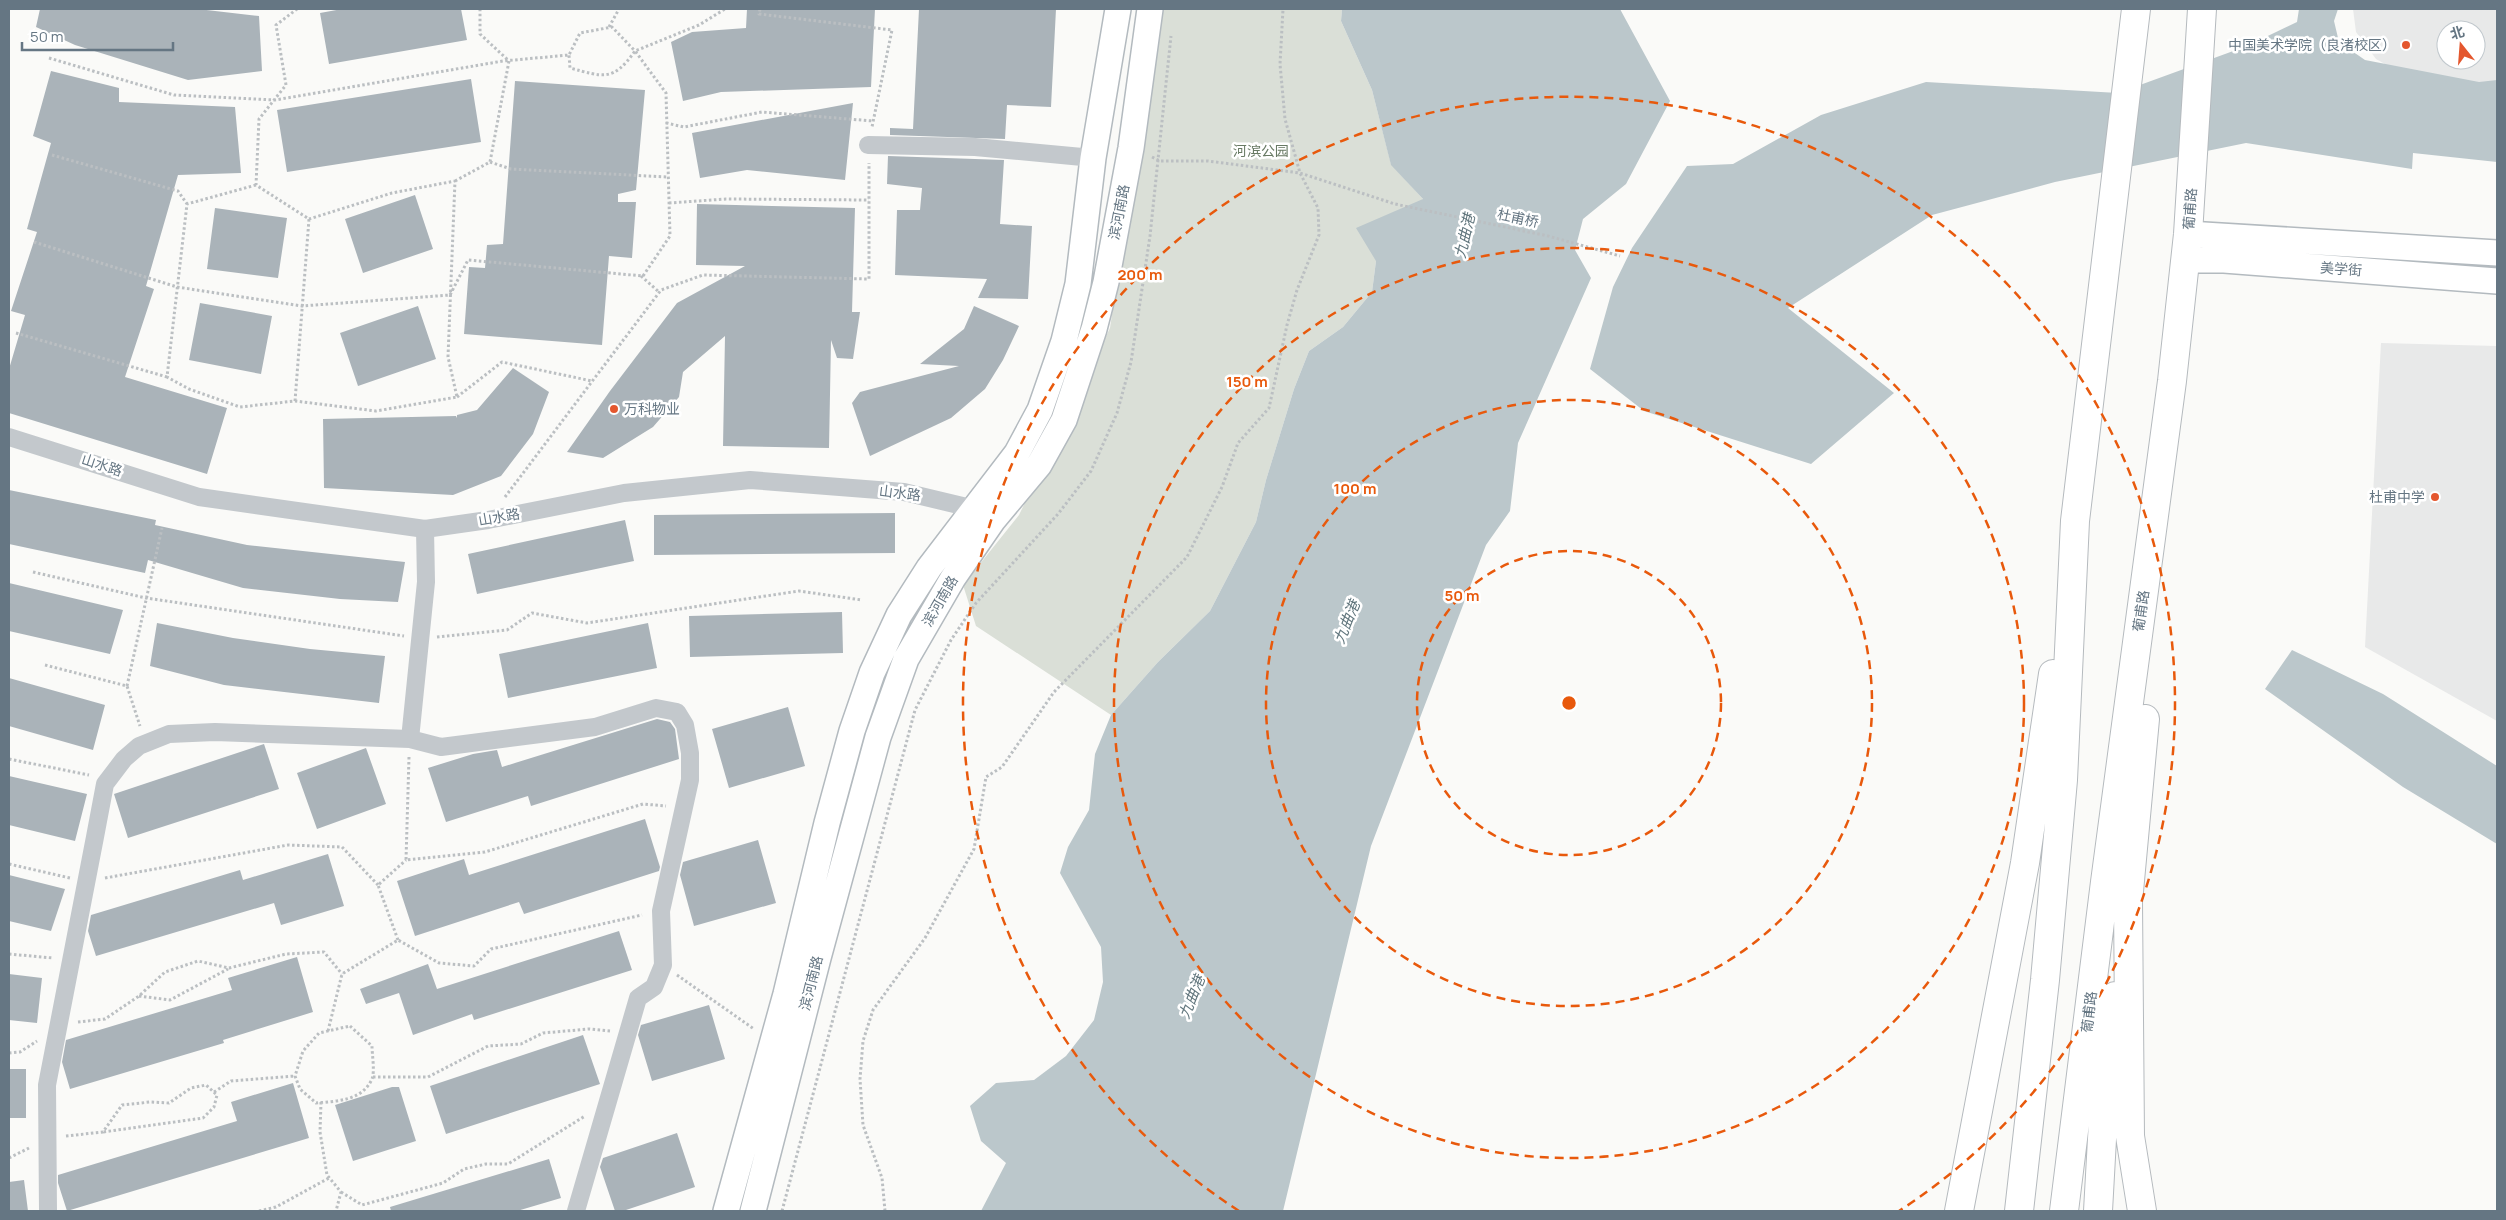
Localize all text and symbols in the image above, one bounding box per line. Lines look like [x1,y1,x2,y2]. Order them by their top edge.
scale bar [22,20,174,52]
north arrow [2436,20,2486,70]
text: 北 [2448,21,2467,43]
text: 50 m [30,26,64,47]
place label: 中国美术学院（良渚校区） [2228,35,2396,54]
marker: 中国美术学院（良渚校区） [2400,39,2412,51]
park label: 河滨公园 [1233,141,1289,160]
street label: 滨河南路 [1104,183,1133,241]
street label: 葡甫路 [2179,187,2200,231]
street label: 杜甫桥 [1496,204,1541,231]
water label: 九曲港 [1449,210,1480,260]
street label: 美学街 [2319,258,2363,279]
text: 200 m [1117,264,1163,285]
text: 150 m [1226,371,1268,392]
place label: 万科物业 [624,399,680,418]
marker: 万科物业 [608,403,620,415]
street label: 山水路 [79,449,125,480]
text: 100 m [1334,478,1376,499]
street label: 山水路 [878,481,922,504]
place label: 杜甫中学 [2369,487,2425,506]
marker: 杜甫中学 [2429,491,2441,503]
street label: 山水路 [477,504,521,530]
street label: 滨河南路 [917,572,962,630]
text: 50 m [1444,585,1480,606]
street label: 葡甫路 [2128,589,2153,633]
water label: 九曲港 [1328,595,1365,647]
centre of rings [1560,694,1578,712]
street label: 滨河南路 [795,953,827,1012]
water label: 九曲港 [1173,970,1210,1022]
street label: 葡甫路 [2077,990,2100,1034]

